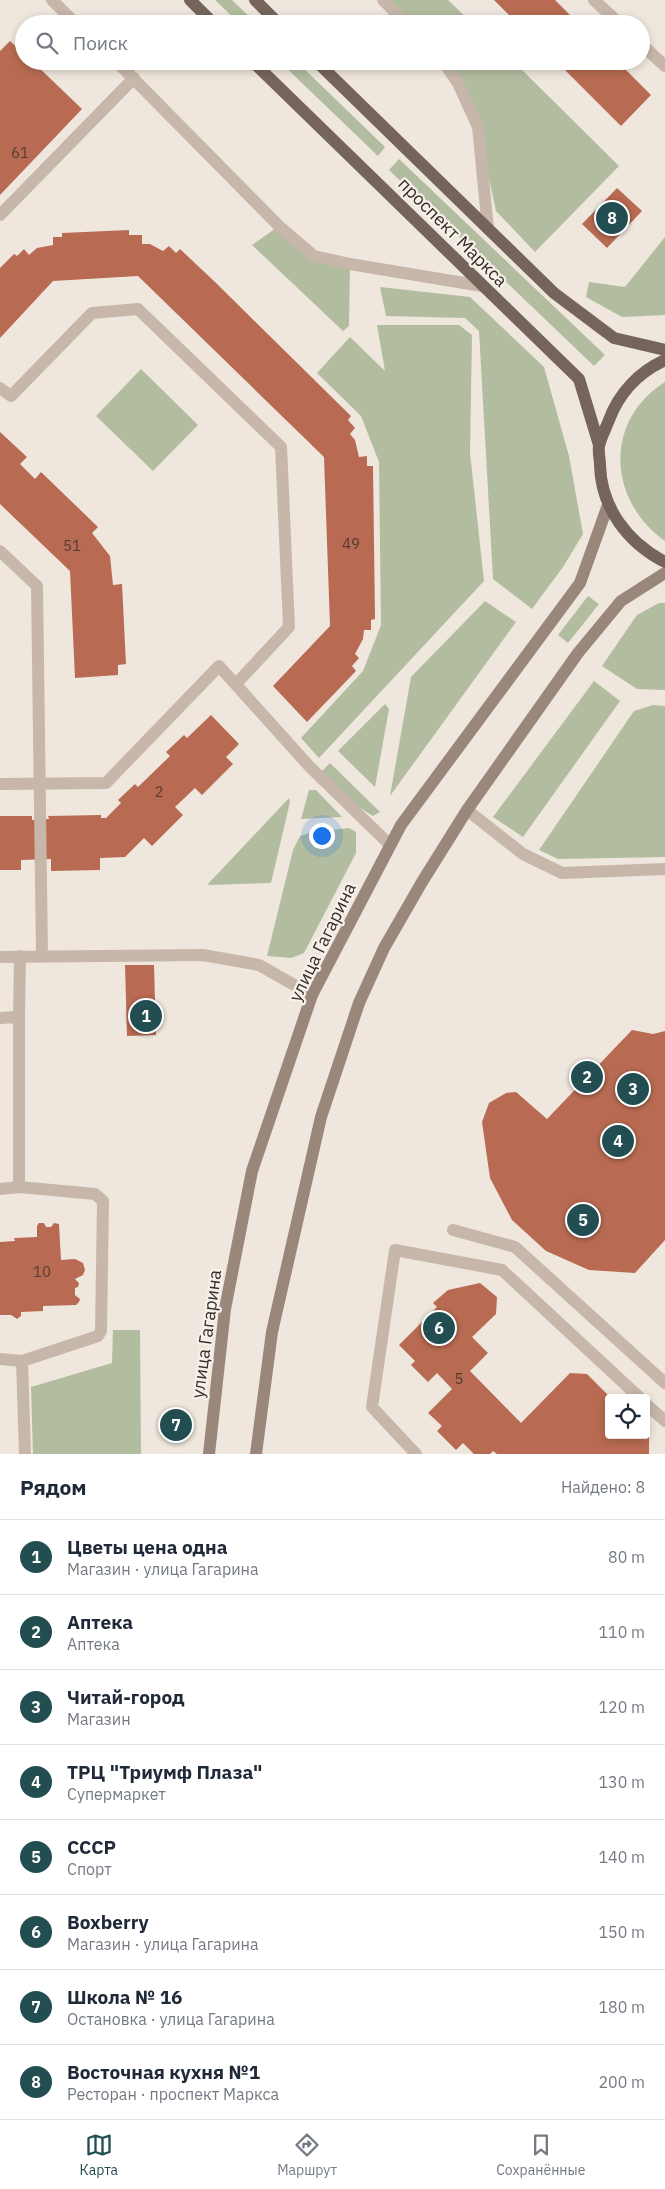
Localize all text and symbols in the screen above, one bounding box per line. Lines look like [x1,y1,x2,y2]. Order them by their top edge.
search box [15,15,650,70]
icon: search [33,29,61,57]
text: Поиск [73,31,128,55]
house number: 61 [11,143,29,162]
street label: проспект Маркса [393,172,513,292]
pin: 8 [596,199,628,237]
house number: 49 [342,534,360,553]
house number: 51 [63,536,81,555]
house number: 2 [154,782,164,801]
your location [309,823,335,849]
street label: улица Гагарина [283,878,361,1005]
pin: 1 [130,997,162,1035]
pin: 2 [571,1058,603,1096]
pin: 3 [617,1070,649,1108]
pin: 4 [602,1122,634,1160]
pin: 5 [567,1201,599,1239]
house number: 10 [33,1262,51,1281]
street label: улица Гагарина [186,1268,226,1400]
pin: 6 [423,1309,455,1347]
house number: 5 [454,1369,464,1388]
map controls [605,1394,650,1439]
button: locate [605,1394,650,1439]
pin: 7 [160,1406,192,1444]
text: Рядом [20,1473,87,1501]
text: Найдено: 8 [561,1477,645,1497]
text: Цветы цена одна [67,1535,228,1559]
text: 1 [31,1547,41,1567]
text: 80 m [608,1547,645,1567]
text: Магазин · улица Гагарина [67,1559,259,1579]
text: Аптека [67,1610,133,1634]
text: 2 [31,1622,41,1642]
text: 110 m [598,1622,645,1642]
text: Аптека [67,1634,120,1654]
text: Читай-город [67,1685,185,1709]
text: 3 [31,1697,41,1717]
text: 120 m [598,1697,645,1717]
text: Магазин [67,1709,131,1729]
text: ТРЦ "Триумф Плаза" [67,1760,262,1784]
text: 4 [31,1772,41,1792]
text: 130 m [598,1772,645,1792]
text: Супермаркет [67,1784,166,1804]
text: СССР [67,1835,116,1859]
text: 5 [31,1847,41,1867]
text: 140 m [598,1847,645,1867]
text: Спорт [67,1859,112,1879]
text: Boxberry [67,1910,149,1934]
text: 6 [31,1922,41,1942]
text: 150 m [598,1922,645,1942]
text: Магазин · улица Гагарина [67,1934,259,1954]
text: Школа № 16 [67,1985,182,2009]
text: 7 [31,1997,41,2017]
text: 180 m [598,1997,645,2017]
text: Остановка · улица Гагарина [67,2009,275,2029]
text: Восточная кухня №1 [67,2060,260,2084]
text: 8 [31,2072,41,2092]
text: 200 m [598,2072,645,2092]
text: Ресторан · проспект Маркса [67,2084,279,2104]
tab: Карта [80,2131,118,2179]
tab: Маршрут [277,2131,337,2179]
tab: Сохранённые [496,2131,585,2179]

